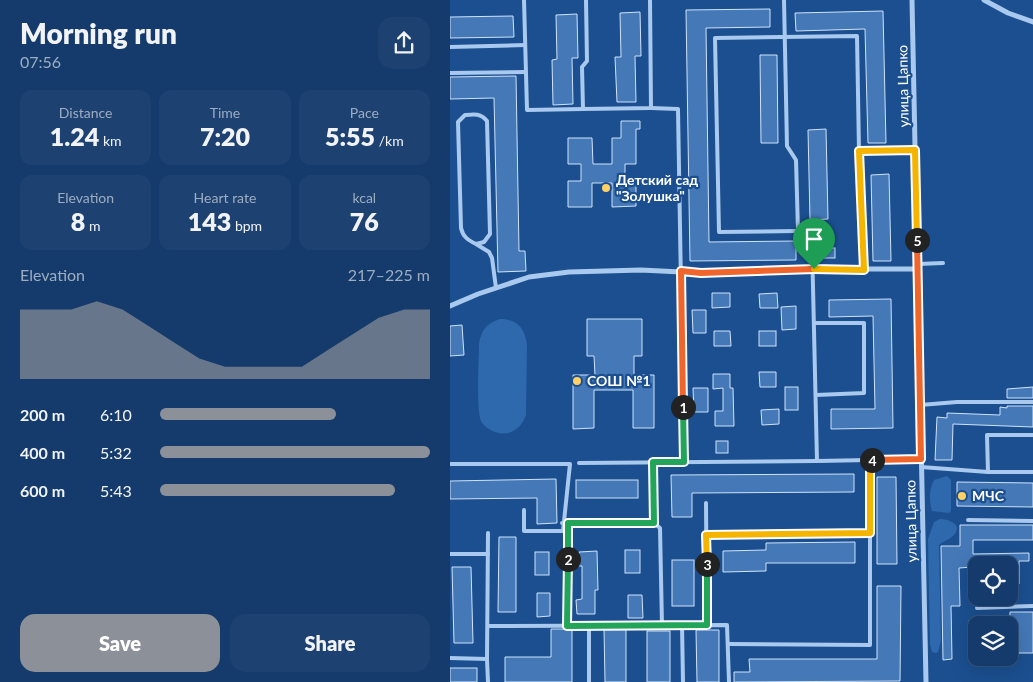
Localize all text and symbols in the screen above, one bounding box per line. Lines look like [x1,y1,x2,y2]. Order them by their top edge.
text: Morning run [20,16,177,50]
button: share [378,17,430,69]
street label: улица Цапко [893,45,912,127]
text: 07:56 [20,52,61,71]
text: Distance [59,104,113,121]
text: Time [210,104,240,121]
text: Pace [350,104,379,121]
text: 1.24 [50,121,99,151]
text: 7:20 [200,121,250,151]
text: 5:55 [325,121,375,151]
text: km [99,132,122,149]
text: /km [375,132,404,149]
place label: Детский сад "Золушка" [616,171,698,204]
marker: Детский сад "Золушка" [600,182,612,194]
text: Elevation [57,189,114,206]
text: Heart rate [194,189,256,206]
text: kcal [352,189,376,206]
text: 8 [71,206,85,236]
text: 143 [188,206,231,236]
text: 76 [350,206,379,236]
text: m [85,217,100,234]
text: bpm [231,217,262,234]
pin [793,218,835,269]
icon: arrive [800,225,828,253]
pin: 5 [904,228,930,252]
text: 5 [913,232,922,249]
text: Elevation [20,265,85,284]
text: 217–225 m [348,265,430,284]
place label: СОШ №1 [587,372,651,389]
marker: СОШ №1 [571,375,583,387]
pin: 1 [670,394,696,420]
text: 1 [679,399,688,416]
text: 200 m [20,405,65,424]
text: 6:10 [100,405,132,424]
text: 400 m [20,443,65,462]
text: 5:32 [100,443,132,462]
pin: 4 [860,448,884,472]
text: 4 [868,452,877,469]
street label: улица Цапко [901,480,920,562]
text: 600 m [20,481,65,500]
text: 5:43 [100,481,132,500]
place label: МЧС [972,487,1005,504]
marker: МЧС [956,490,968,502]
pin: 2 [556,546,580,572]
text: 2 [564,551,573,568]
pin: 3 [694,552,720,576]
text: 3 [703,556,712,573]
map controls [968,556,1018,666]
button: locate [968,556,1018,606]
button: Save [20,614,220,672]
button: Share [230,614,430,672]
button: layers [968,616,1018,666]

